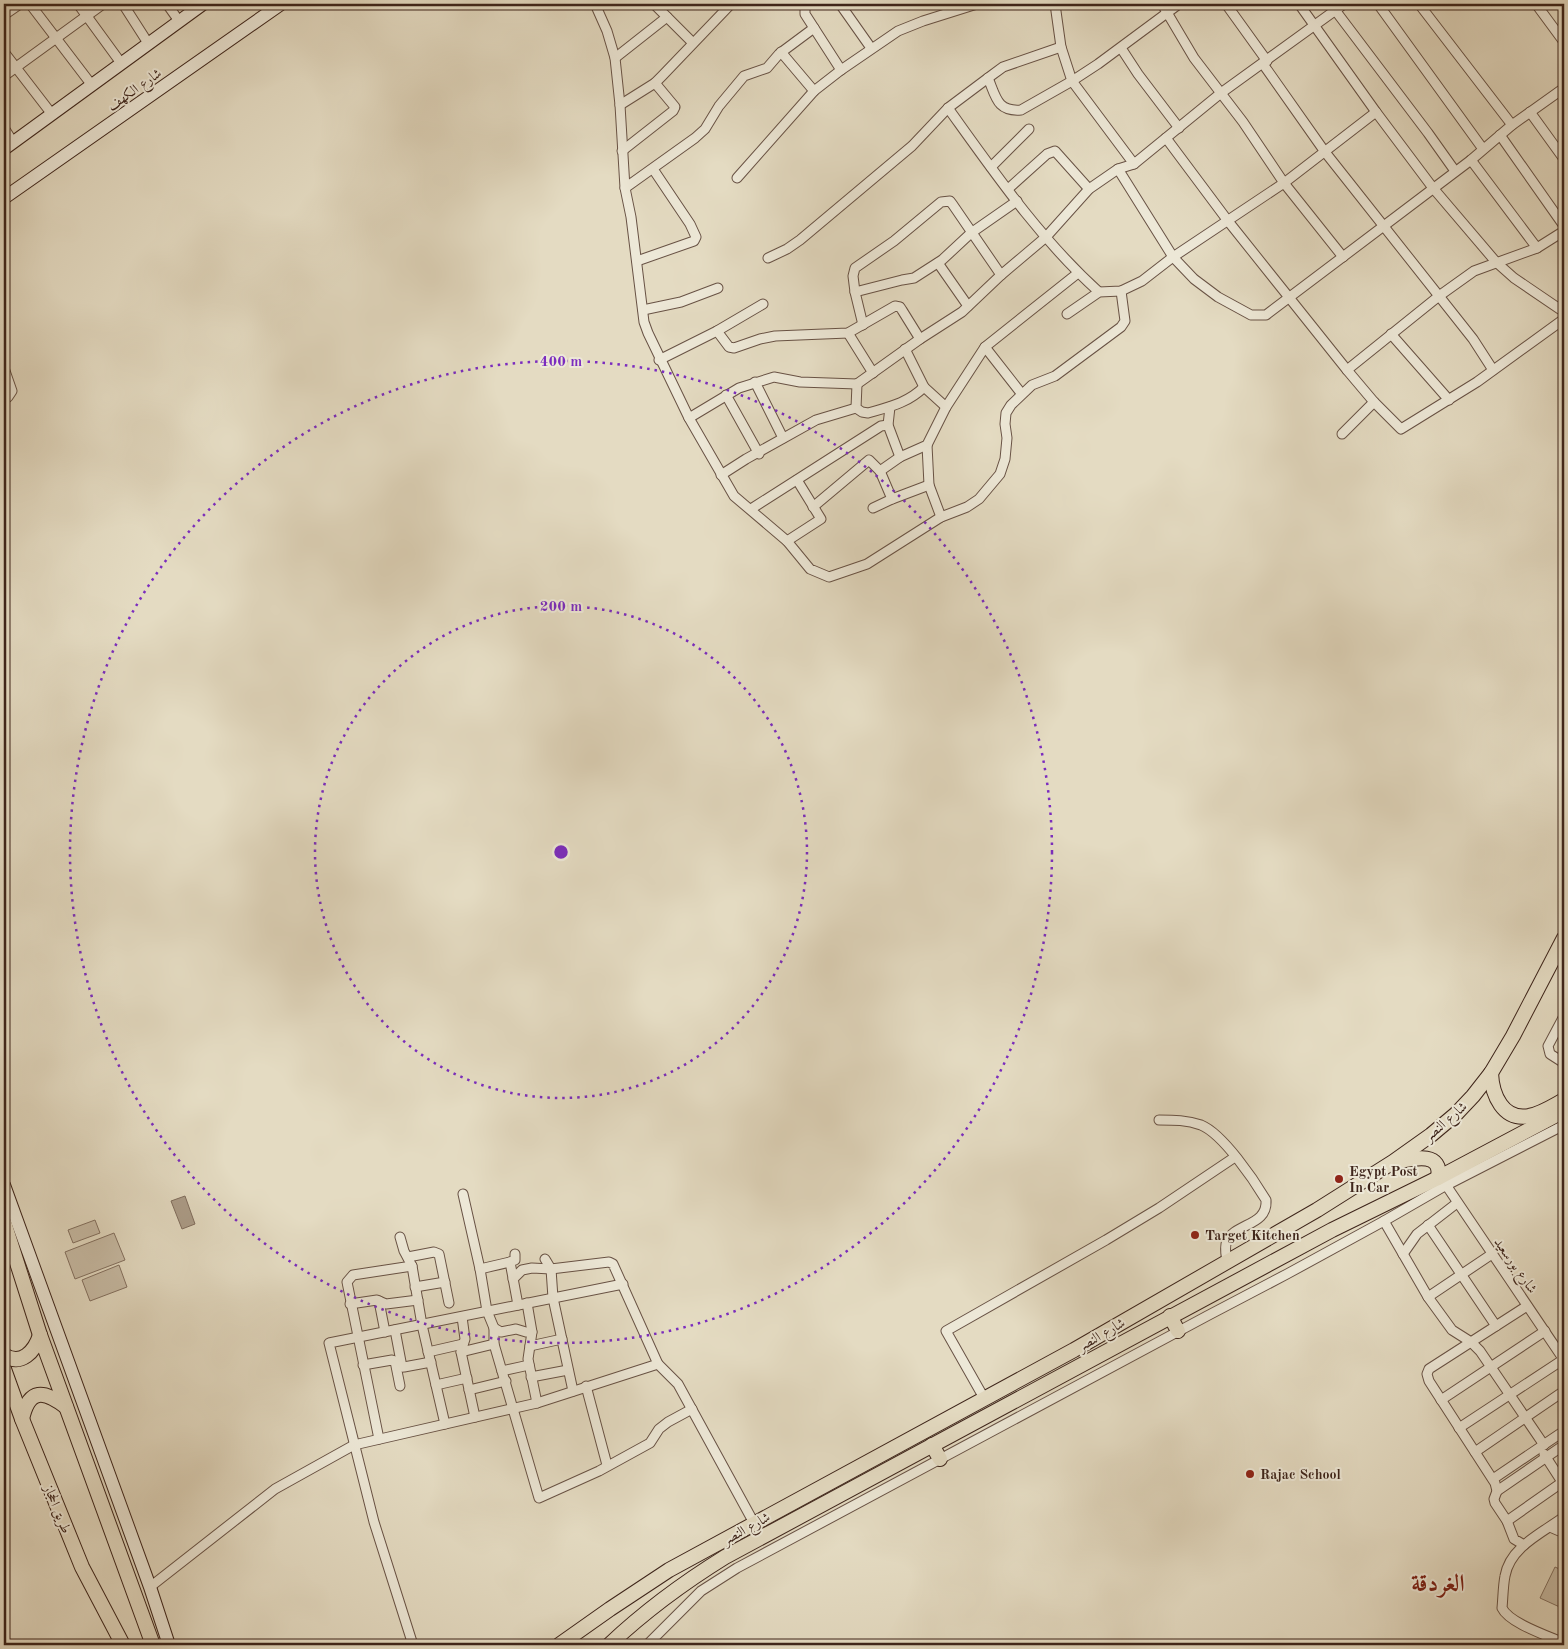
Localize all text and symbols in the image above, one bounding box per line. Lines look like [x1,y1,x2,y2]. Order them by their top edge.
street label: شارع الكهف [105,66,167,117]
text: 400 m [540,355,582,370]
text: 200 m [540,600,582,615]
centre of rings [552,843,570,861]
street label: شارع النصر [1420,1099,1473,1148]
place label: Egypt Post In Car [1349,1165,1418,1195]
marker: Egypt Post In Car [1333,1173,1345,1185]
marker: Target Kitchen [1189,1229,1201,1241]
place label: Target Kitchen [1205,1229,1300,1243]
street label: شارع بورسعيد [1488,1235,1539,1298]
street label: شارع النصر [1074,1316,1130,1358]
marker: Rajac School [1244,1468,1256,1480]
place label: Rajac School [1260,1468,1341,1482]
street label: طريق الحجاز [39,1481,74,1536]
street label: شارع النصر [719,1510,775,1552]
district label: الغردقة [1411,1572,1465,1598]

